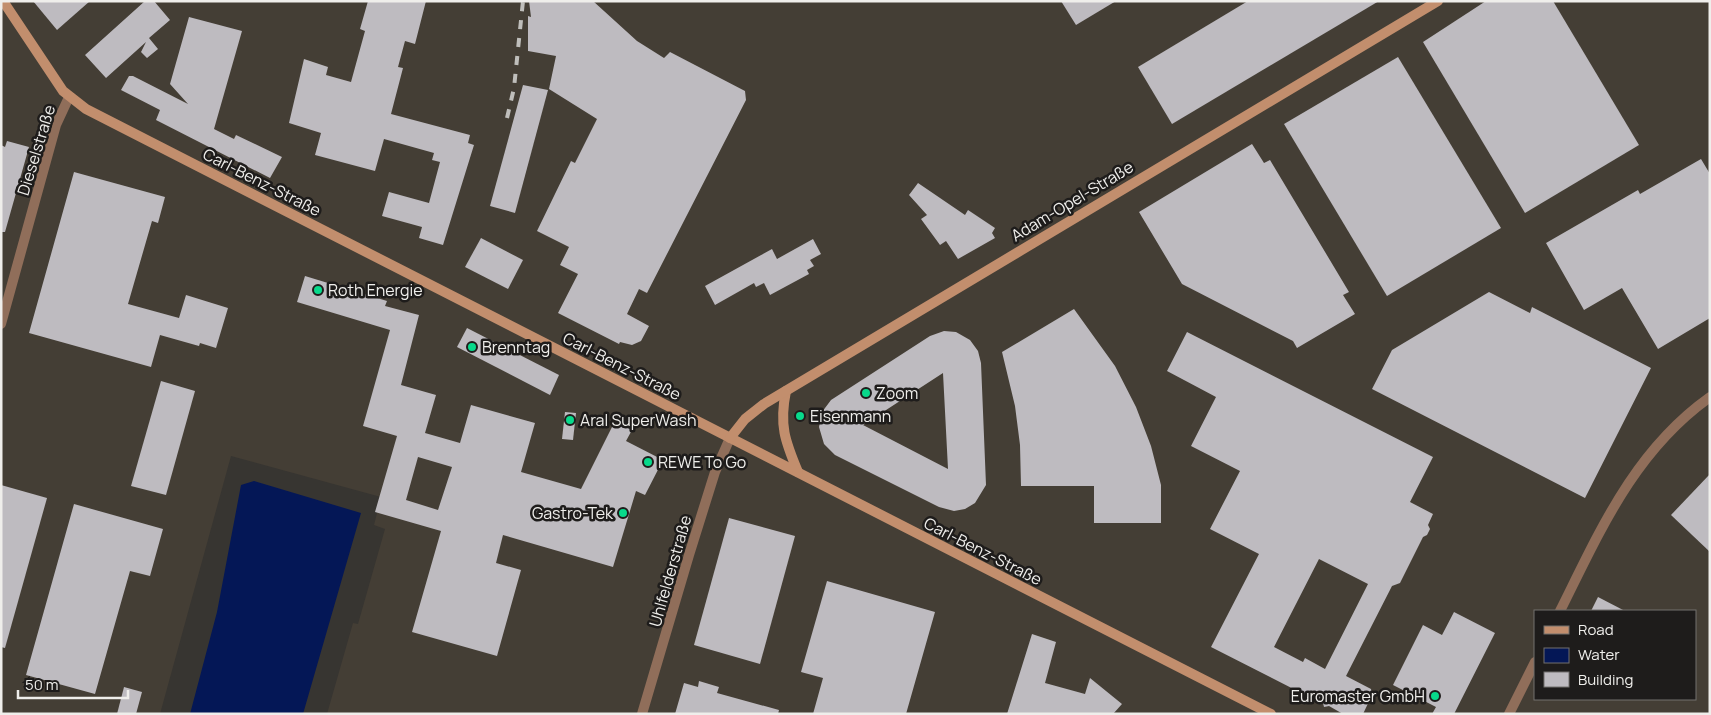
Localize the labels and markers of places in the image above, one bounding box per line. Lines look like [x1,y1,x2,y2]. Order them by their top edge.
place label: Roth Energie [328,279,423,301]
marker: Roth Energie [312,284,324,296]
place label: Brenntag [482,336,550,358]
marker: Brenntag [466,341,478,353]
place label: Zoom [876,382,918,404]
marker: Zoom [860,387,872,399]
place label: Eisenmann [810,405,891,427]
place label: Aral SuperWash [580,409,696,431]
marker: Eisenmann [794,410,806,422]
marker: Aral SuperWash [564,414,576,426]
place label: REWE To Go [658,451,746,473]
marker: REWE To Go [642,456,654,468]
place label: Gastro-Tek [532,502,614,524]
marker: Gastro-Tek [617,507,629,519]
place label: Euromaster GmbH [1291,685,1425,707]
marker: Euromaster GmbH [1429,690,1441,702]

